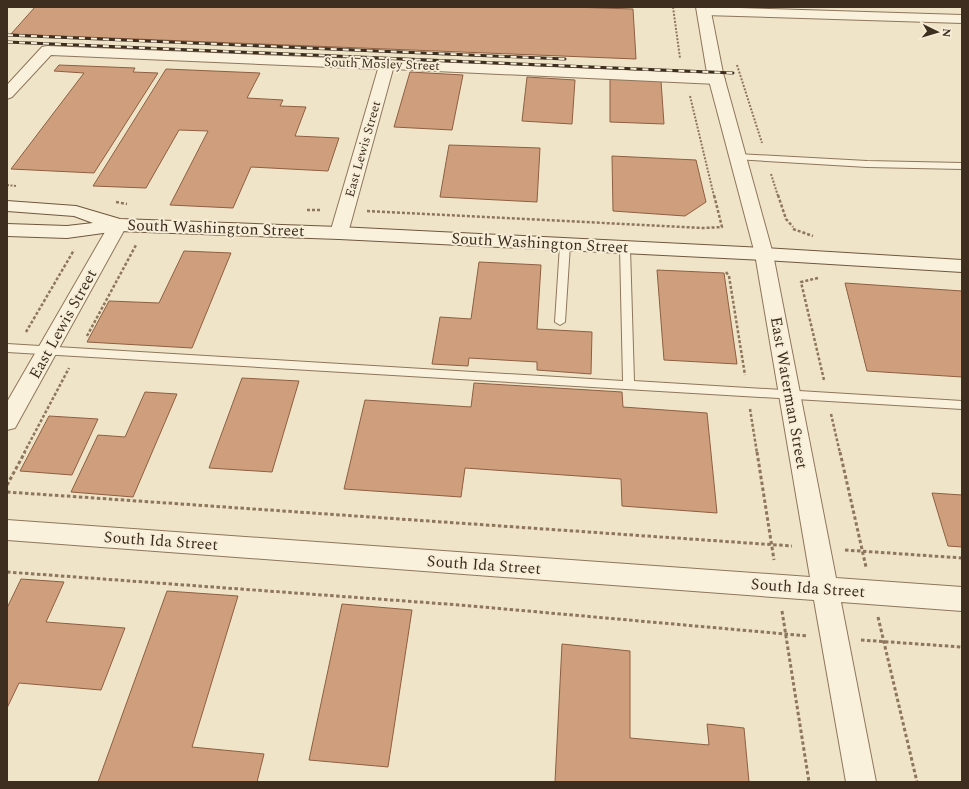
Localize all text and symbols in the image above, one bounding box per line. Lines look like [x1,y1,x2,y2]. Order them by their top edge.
north arrow [917,12,957,52]
text: N [938,28,955,38]
street label: South Mosley Street [324,52,441,76]
street label: East Lewis Street [340,98,386,200]
street label: South Washington Street [127,213,305,243]
street label: South Washington Street [451,226,629,260]
street label: East Lewis Street [23,264,103,383]
street label: East Waterman Street [764,315,814,471]
street label: South Ida Street [103,525,219,557]
street label: South Ida Street [426,549,542,581]
street label: South Ida Street [750,572,866,604]

